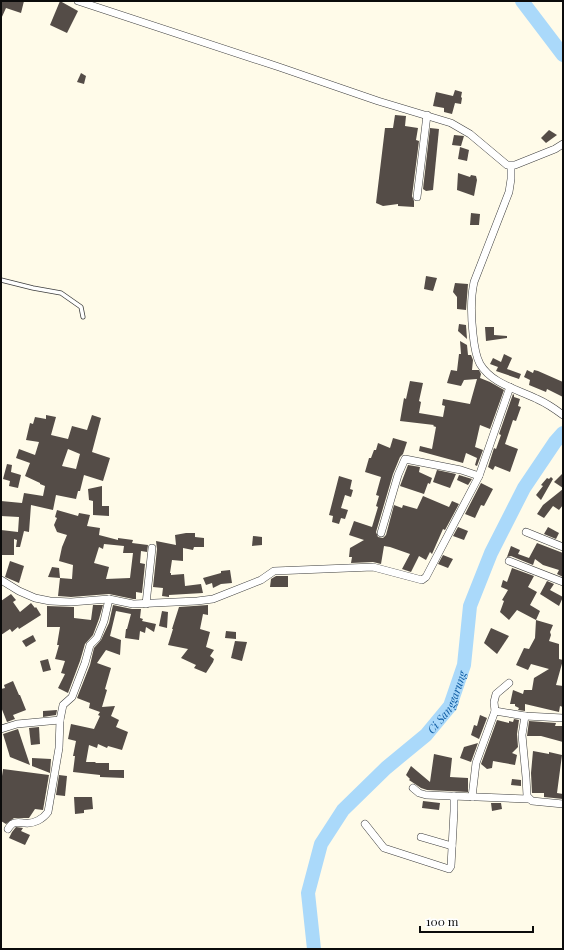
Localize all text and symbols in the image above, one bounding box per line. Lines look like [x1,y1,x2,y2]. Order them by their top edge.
water label: Ci Sanggarung [423,668,469,736]
scale bar [420,908,533,934]
text: 100 m [426,913,459,929]

